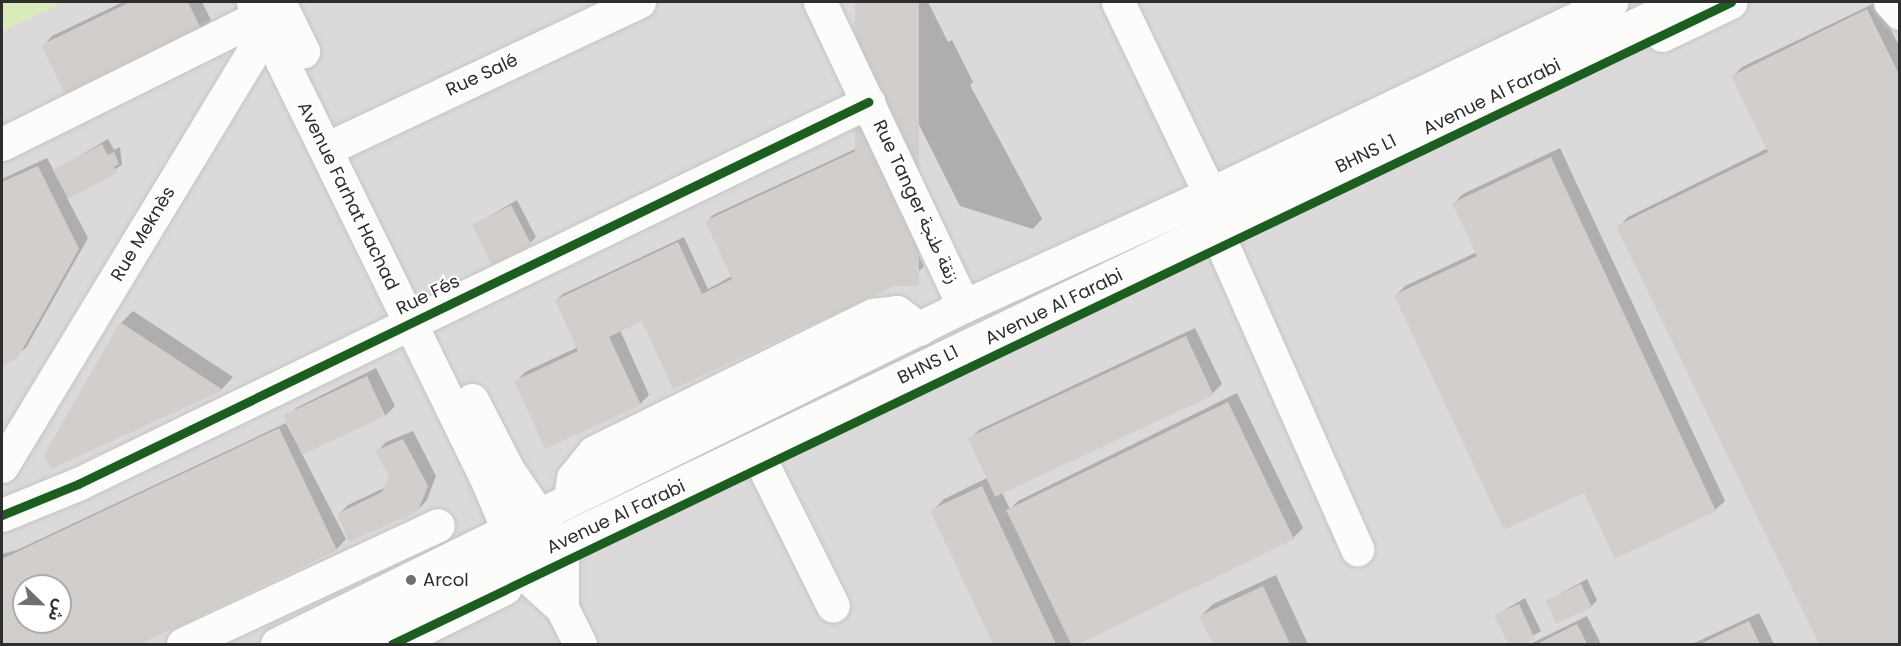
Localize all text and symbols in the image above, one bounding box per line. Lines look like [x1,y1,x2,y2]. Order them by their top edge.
street label: Rue Salé [443,49,521,101]
street label: Avenue Al Farabi [1420,54,1564,140]
street label: Avenue Farhat Hachad [293,98,403,294]
street label: Rue Tanger زنقة طنجة [868,116,964,288]
street label: BHNS L1 [1332,130,1400,178]
street label: Rue Meknès [106,183,180,285]
street label: Avenue Al Farabi [982,264,1126,350]
street label: Rue Fés [393,270,463,320]
street label: BHNS L1 [894,341,962,389]
street label: Avenue Al Farabi [543,475,689,559]
place label: Arcol [423,569,469,591]
marker: Arcol [404,573,418,587]
north arrow [12,574,72,634]
text: ش [42,596,72,625]

